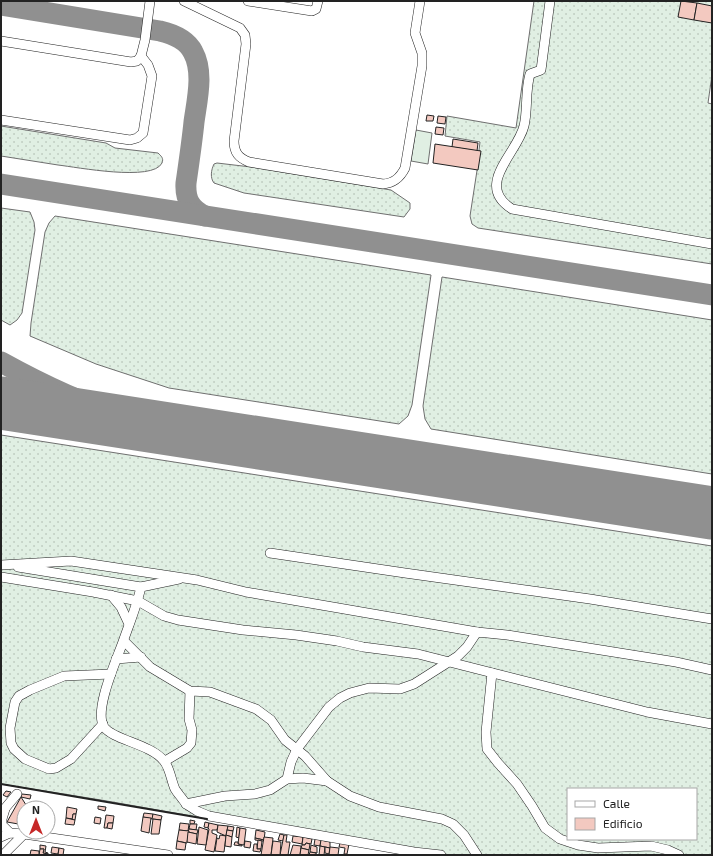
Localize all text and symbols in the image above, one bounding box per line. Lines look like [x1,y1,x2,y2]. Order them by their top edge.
legend [567,788,697,840]
text: Calle [603,796,630,810]
north arrow [16,800,56,840]
text: N [32,803,40,816]
text: Edificio [603,816,643,830]

